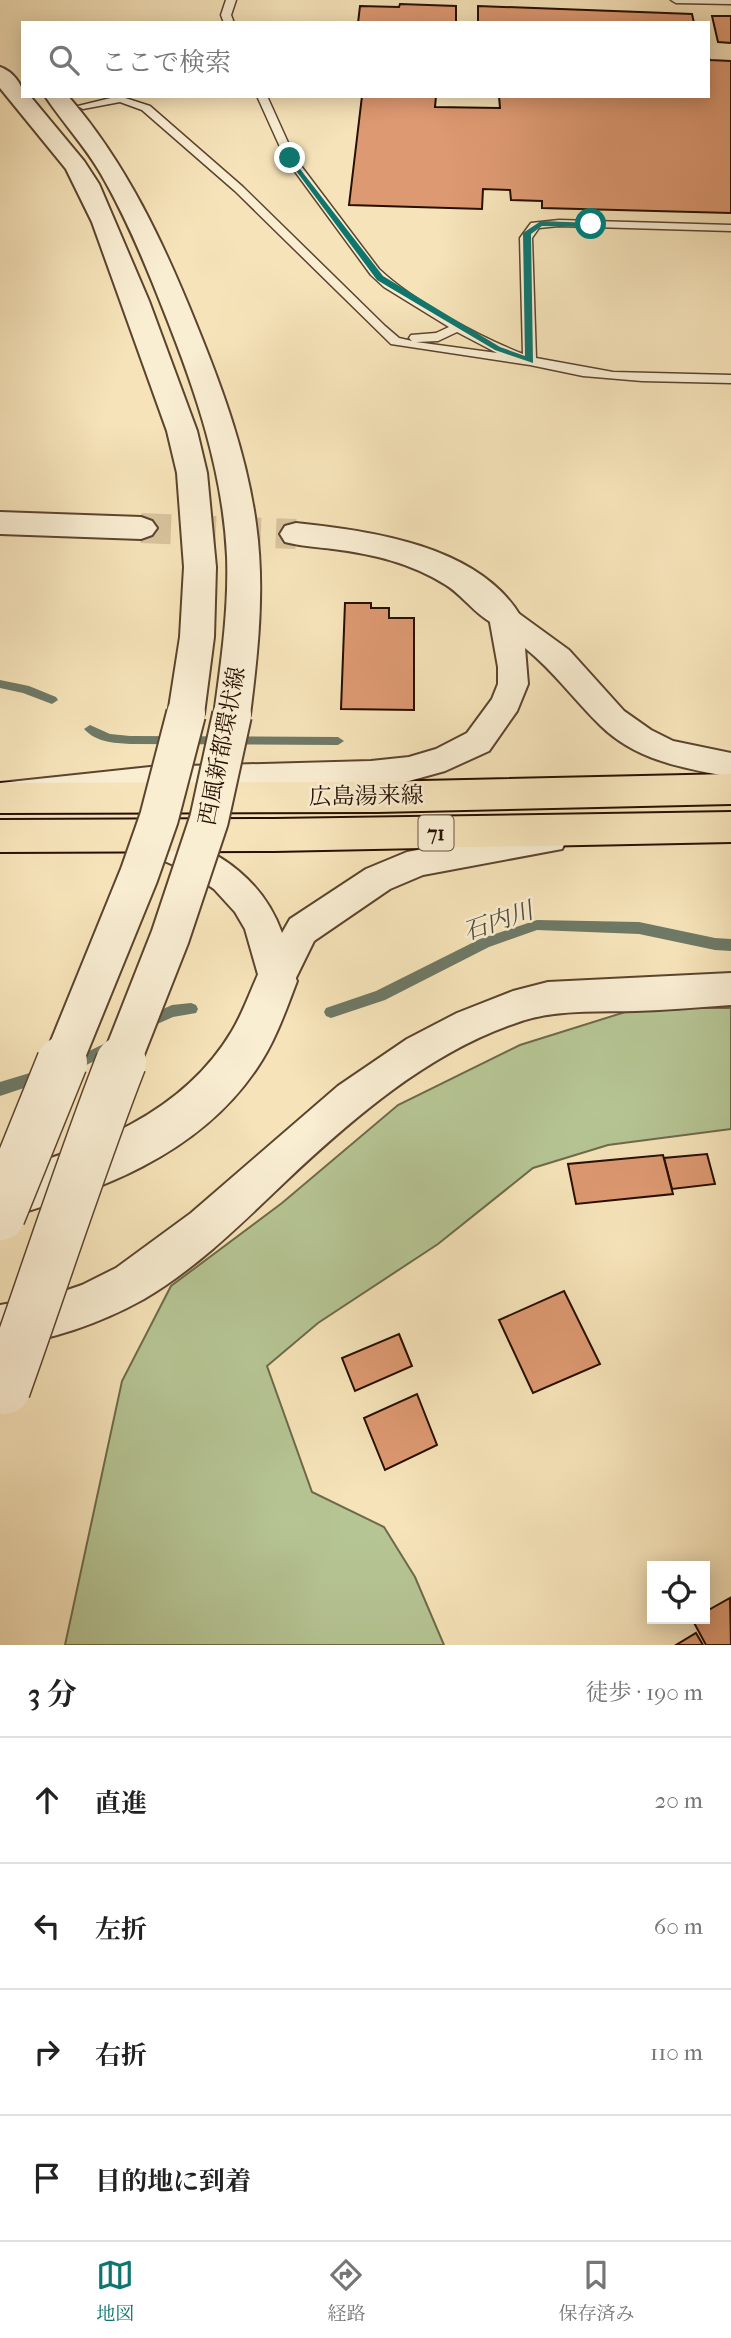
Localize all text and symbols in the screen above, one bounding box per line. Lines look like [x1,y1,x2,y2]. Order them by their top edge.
search box [21,21,710,98]
icon: search [45,41,83,79]
text: ここで検索 [101,47,231,78]
route end [274,142,305,173]
route start [575,208,606,239]
street label: 西風新都環状線 [193,664,251,828]
street label: 広島湯来線 [308,781,424,811]
road number: 71 [418,816,453,850]
water label: 石内川 [459,895,539,946]
map controls [647,1561,710,1624]
button: locate [647,1561,710,1624]
text: 3 分 [28,1677,77,1712]
text: 徒歩 · 190 m [585,1679,703,1706]
icon: ahead [28,1781,66,1819]
text: 20 m [654,1787,703,1814]
text: 直進 [95,1788,147,1819]
icon: left [28,1907,66,1945]
text: 60 m [654,1913,703,1940]
text: 左折 [95,1914,147,1945]
icon: right [28,2033,66,2071]
text: 110 m [650,2039,703,2066]
text: 右折 [95,2040,147,2071]
icon: arrive [28,2159,66,2197]
text: 目的地に到着 [95,2166,251,2197]
tab: 地図 [96,2256,135,2325]
tab: 経路 [327,2256,366,2325]
tab: 保存済み [558,2256,635,2325]

